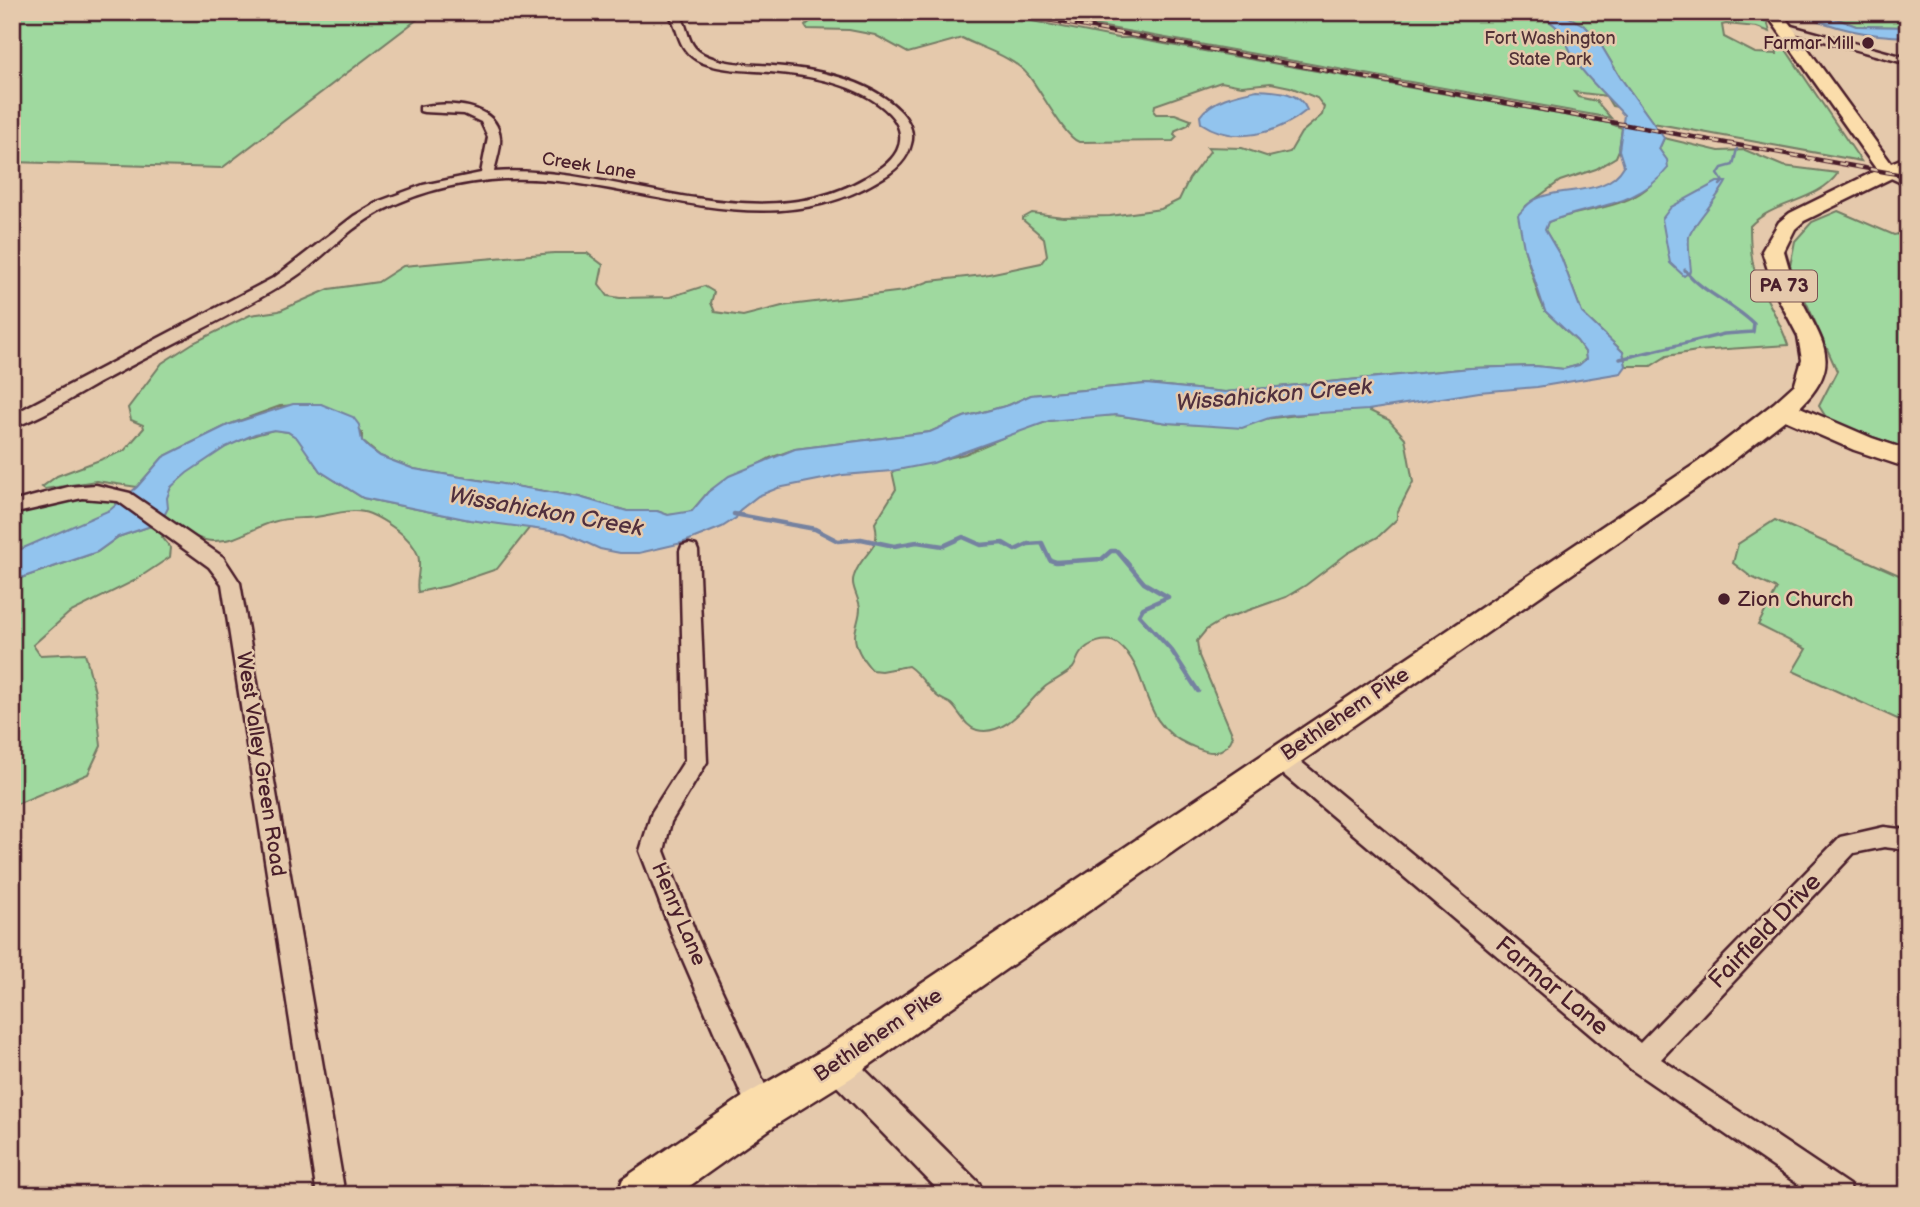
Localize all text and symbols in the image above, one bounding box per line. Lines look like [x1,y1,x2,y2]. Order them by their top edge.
park label: Fort Washington State Park [1484,28,1616,70]
place label: Farmar Mill [1763,33,1854,54]
marker: Farmar Mill [1860,35,1876,51]
street label: Creek Lane [541,148,638,184]
road number: PA 73 [1751,270,1817,302]
water label: Wissahickon Creek [1175,372,1374,418]
water label: Wissahickon Creek [447,481,646,543]
place label: Zion Church [1737,587,1853,612]
marker: Zion Church [1716,591,1732,607]
street label: West Valley Green Road [231,650,291,878]
street label: Bethlehem Pike [1276,662,1414,766]
street label: Henry Lane [646,859,712,969]
street label: Fairfield Drive [1703,867,1827,995]
street label: Farmar Lane [1489,930,1615,1042]
street label: Bethlehem Pike [809,983,947,1087]

